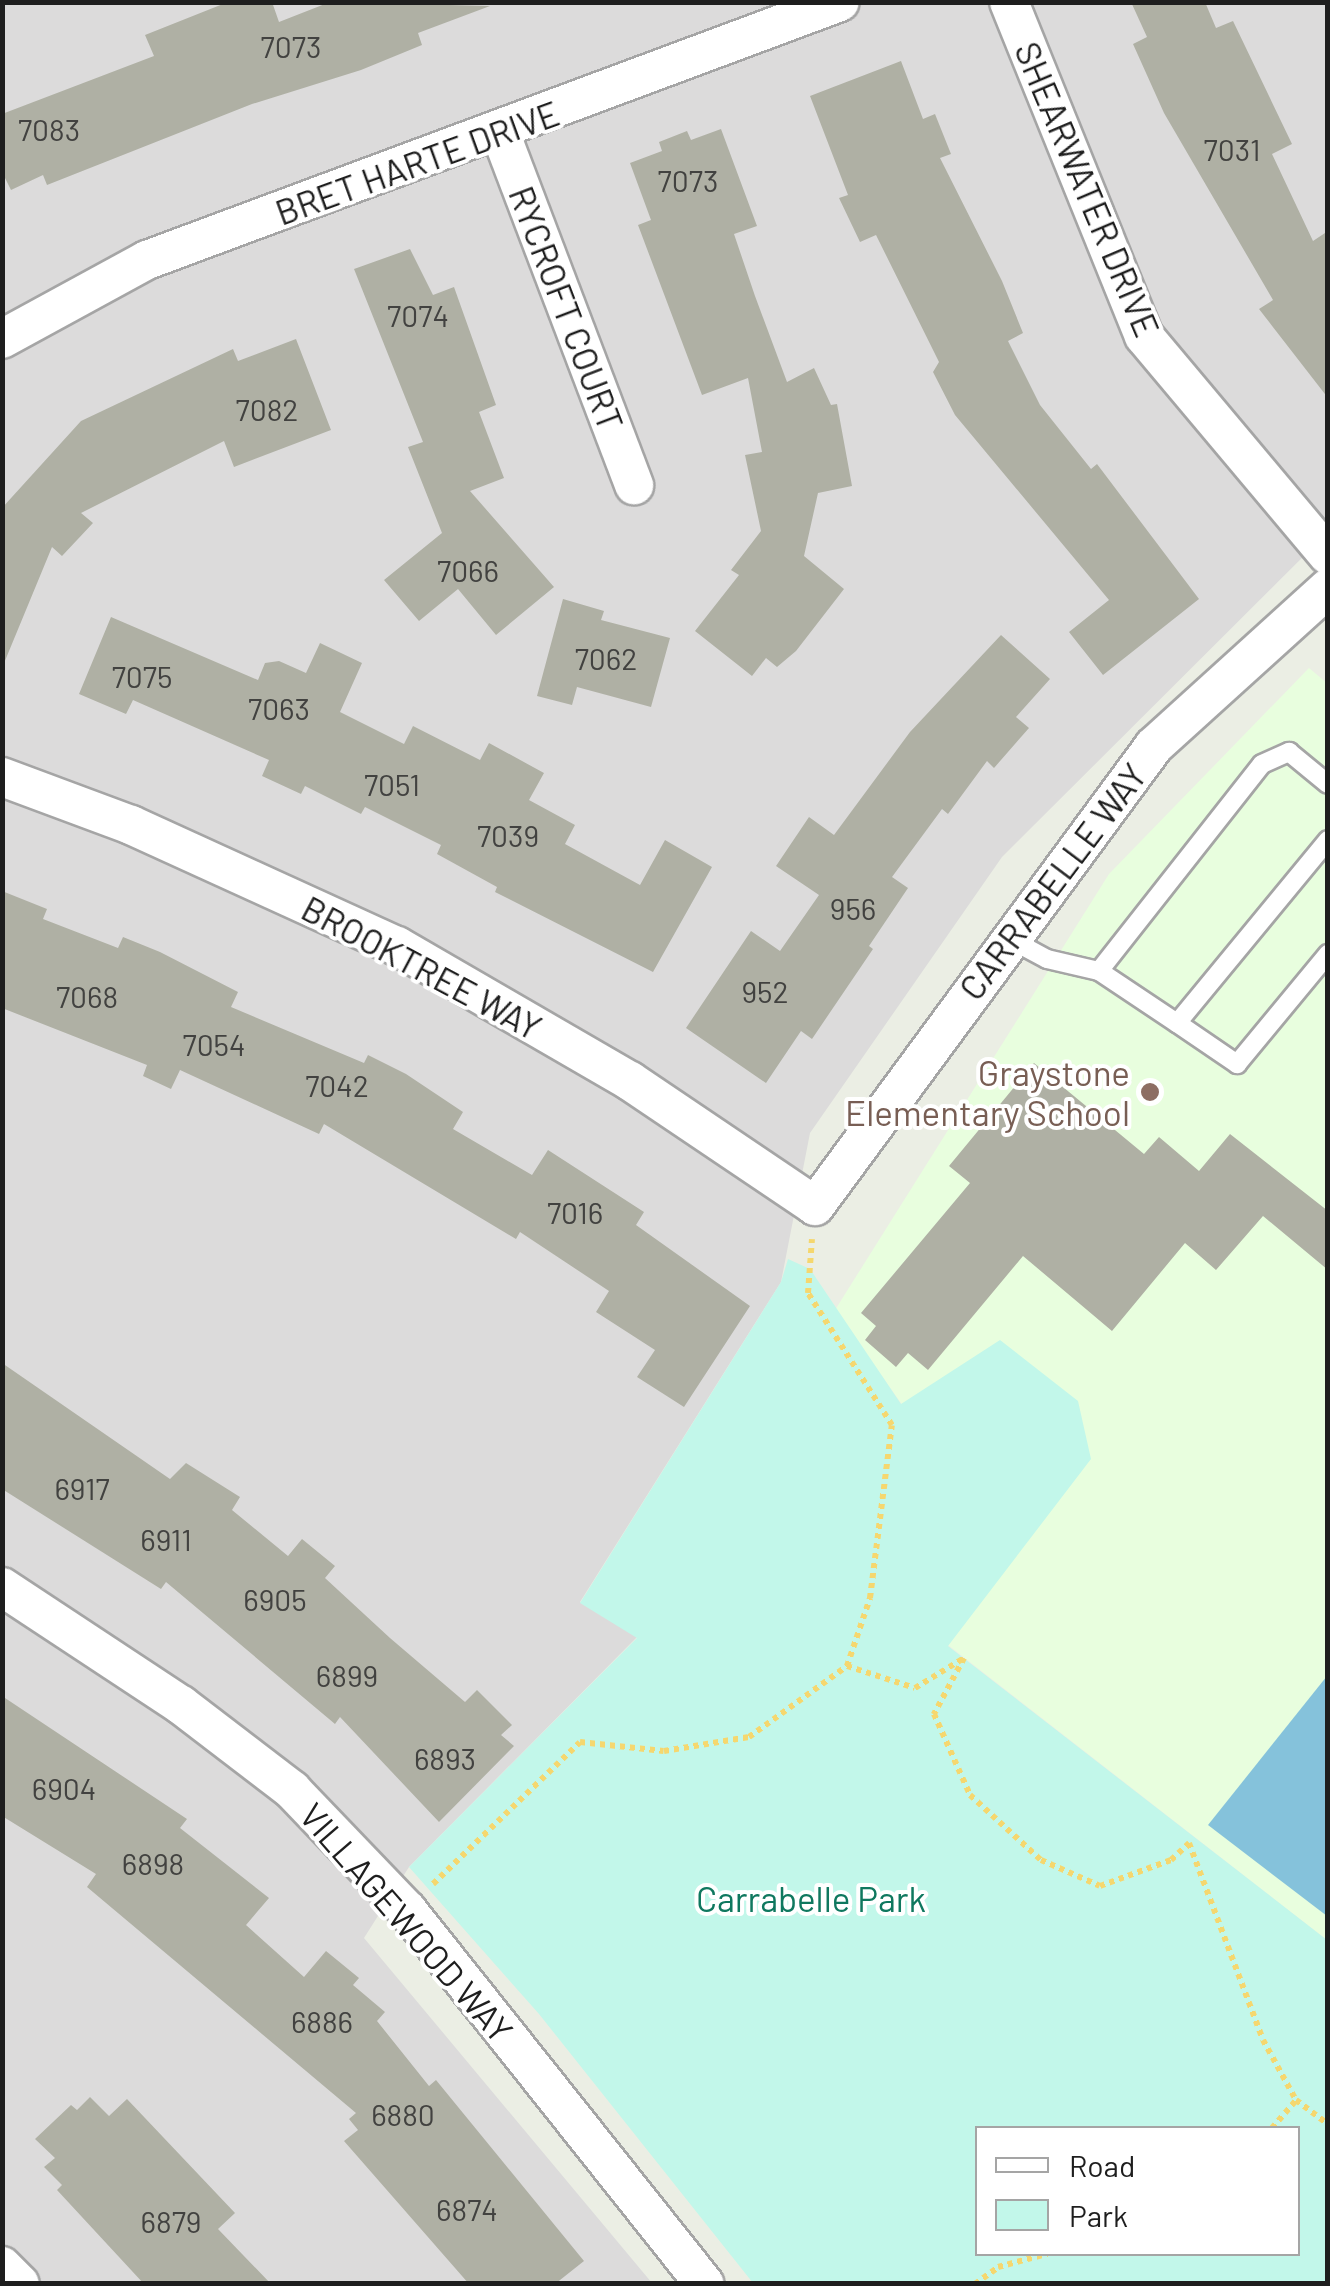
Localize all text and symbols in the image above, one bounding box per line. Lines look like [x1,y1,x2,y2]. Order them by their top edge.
house number: 7073 [261,28,321,64]
street label: SHEARWATER DRIVE [1007,35,1169,343]
street label: BRET HARTE DRIVE [269,91,565,233]
house number: 7083 [18,111,80,147]
house number: 7031 [1204,131,1260,167]
house number: 7073 [658,162,718,198]
street label: RYCROFT COURT [501,180,633,436]
house number: 7074 [387,297,449,333]
house number: 7082 [236,391,298,427]
house number: 7066 [437,552,499,588]
house number: 7062 [575,640,637,676]
house number: 7075 [112,658,172,694]
house number: 7063 [248,690,310,726]
street label: CARRABELLE WAY [949,755,1155,1007]
house number: 7051 [364,766,420,802]
house number: 7039 [477,817,539,853]
street label: BROOKTREE WAY [295,886,549,1048]
house number: 956 [830,890,876,926]
house number: 952 [741,973,789,1009]
house number: 7068 [56,978,118,1014]
house number: 7054 [182,1026,246,1062]
place label: Graystone Elementary School [845,1051,1130,1133]
house number: 7042 [305,1067,369,1103]
marker: Graystone Elementary School [1139,1081,1161,1103]
house number: 7016 [547,1194,603,1230]
house number: 6917 [54,1470,110,1506]
house number: 6911 [140,1521,192,1557]
house number: 6905 [243,1581,307,1617]
house number: 6899 [316,1657,378,1693]
house number: 6893 [414,1740,476,1776]
house number: 6904 [32,1770,96,1806]
street label: VILLAGEWOOD WAY [292,1794,522,2050]
house number: 6898 [122,1845,184,1881]
park label: Carrabelle Park [696,1877,926,1919]
house number: 6886 [291,2003,353,2039]
house number: 6880 [371,2096,435,2132]
legend [975,2126,1300,2256]
text: Road [1069,2147,1135,2183]
house number: 6874 [436,2191,498,2227]
text: Park [1069,2197,1128,2233]
house number: 6879 [141,2203,201,2239]

